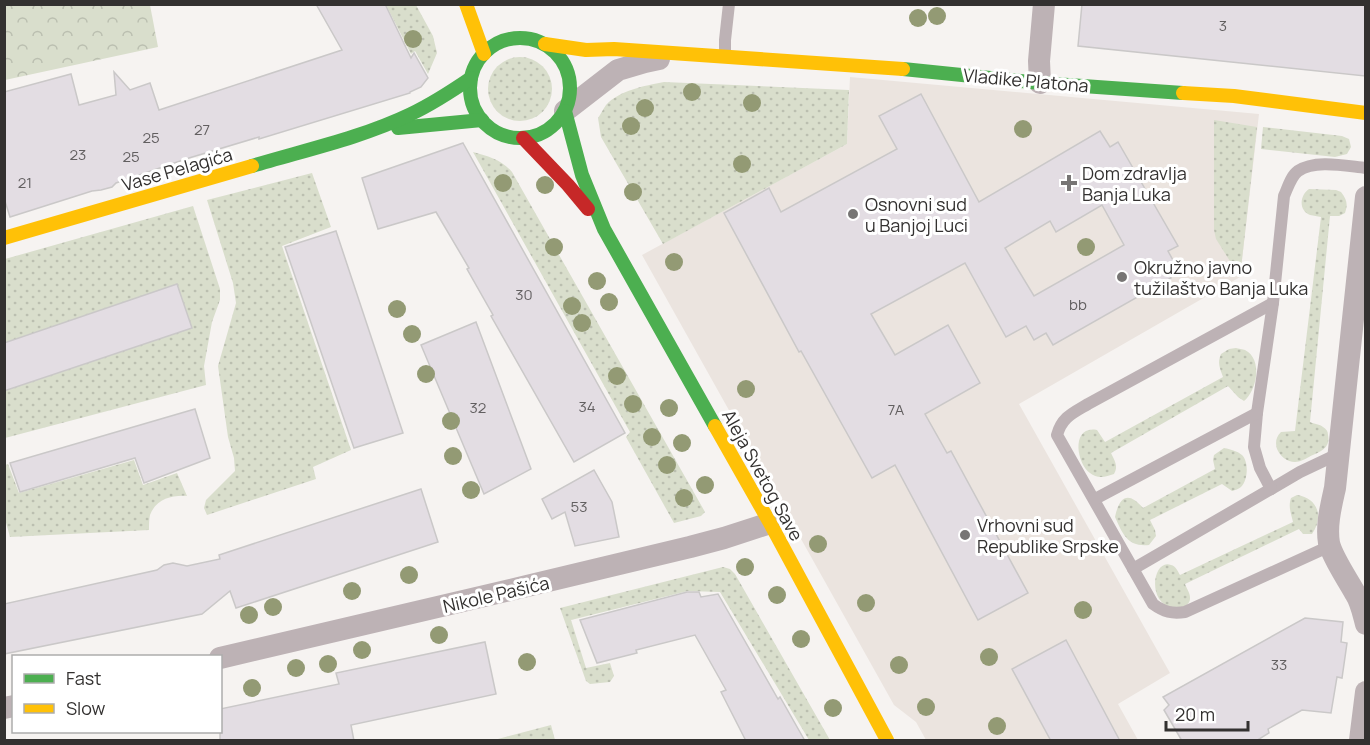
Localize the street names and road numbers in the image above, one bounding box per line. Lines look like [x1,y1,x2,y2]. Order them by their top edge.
street label: Vladike Platona [962,63,1090,97]
street label: Vase Pelagića [119,142,235,196]
street label: Aleja Svetog Save [717,405,809,545]
street label: Nikole Pašića [441,570,551,618]

